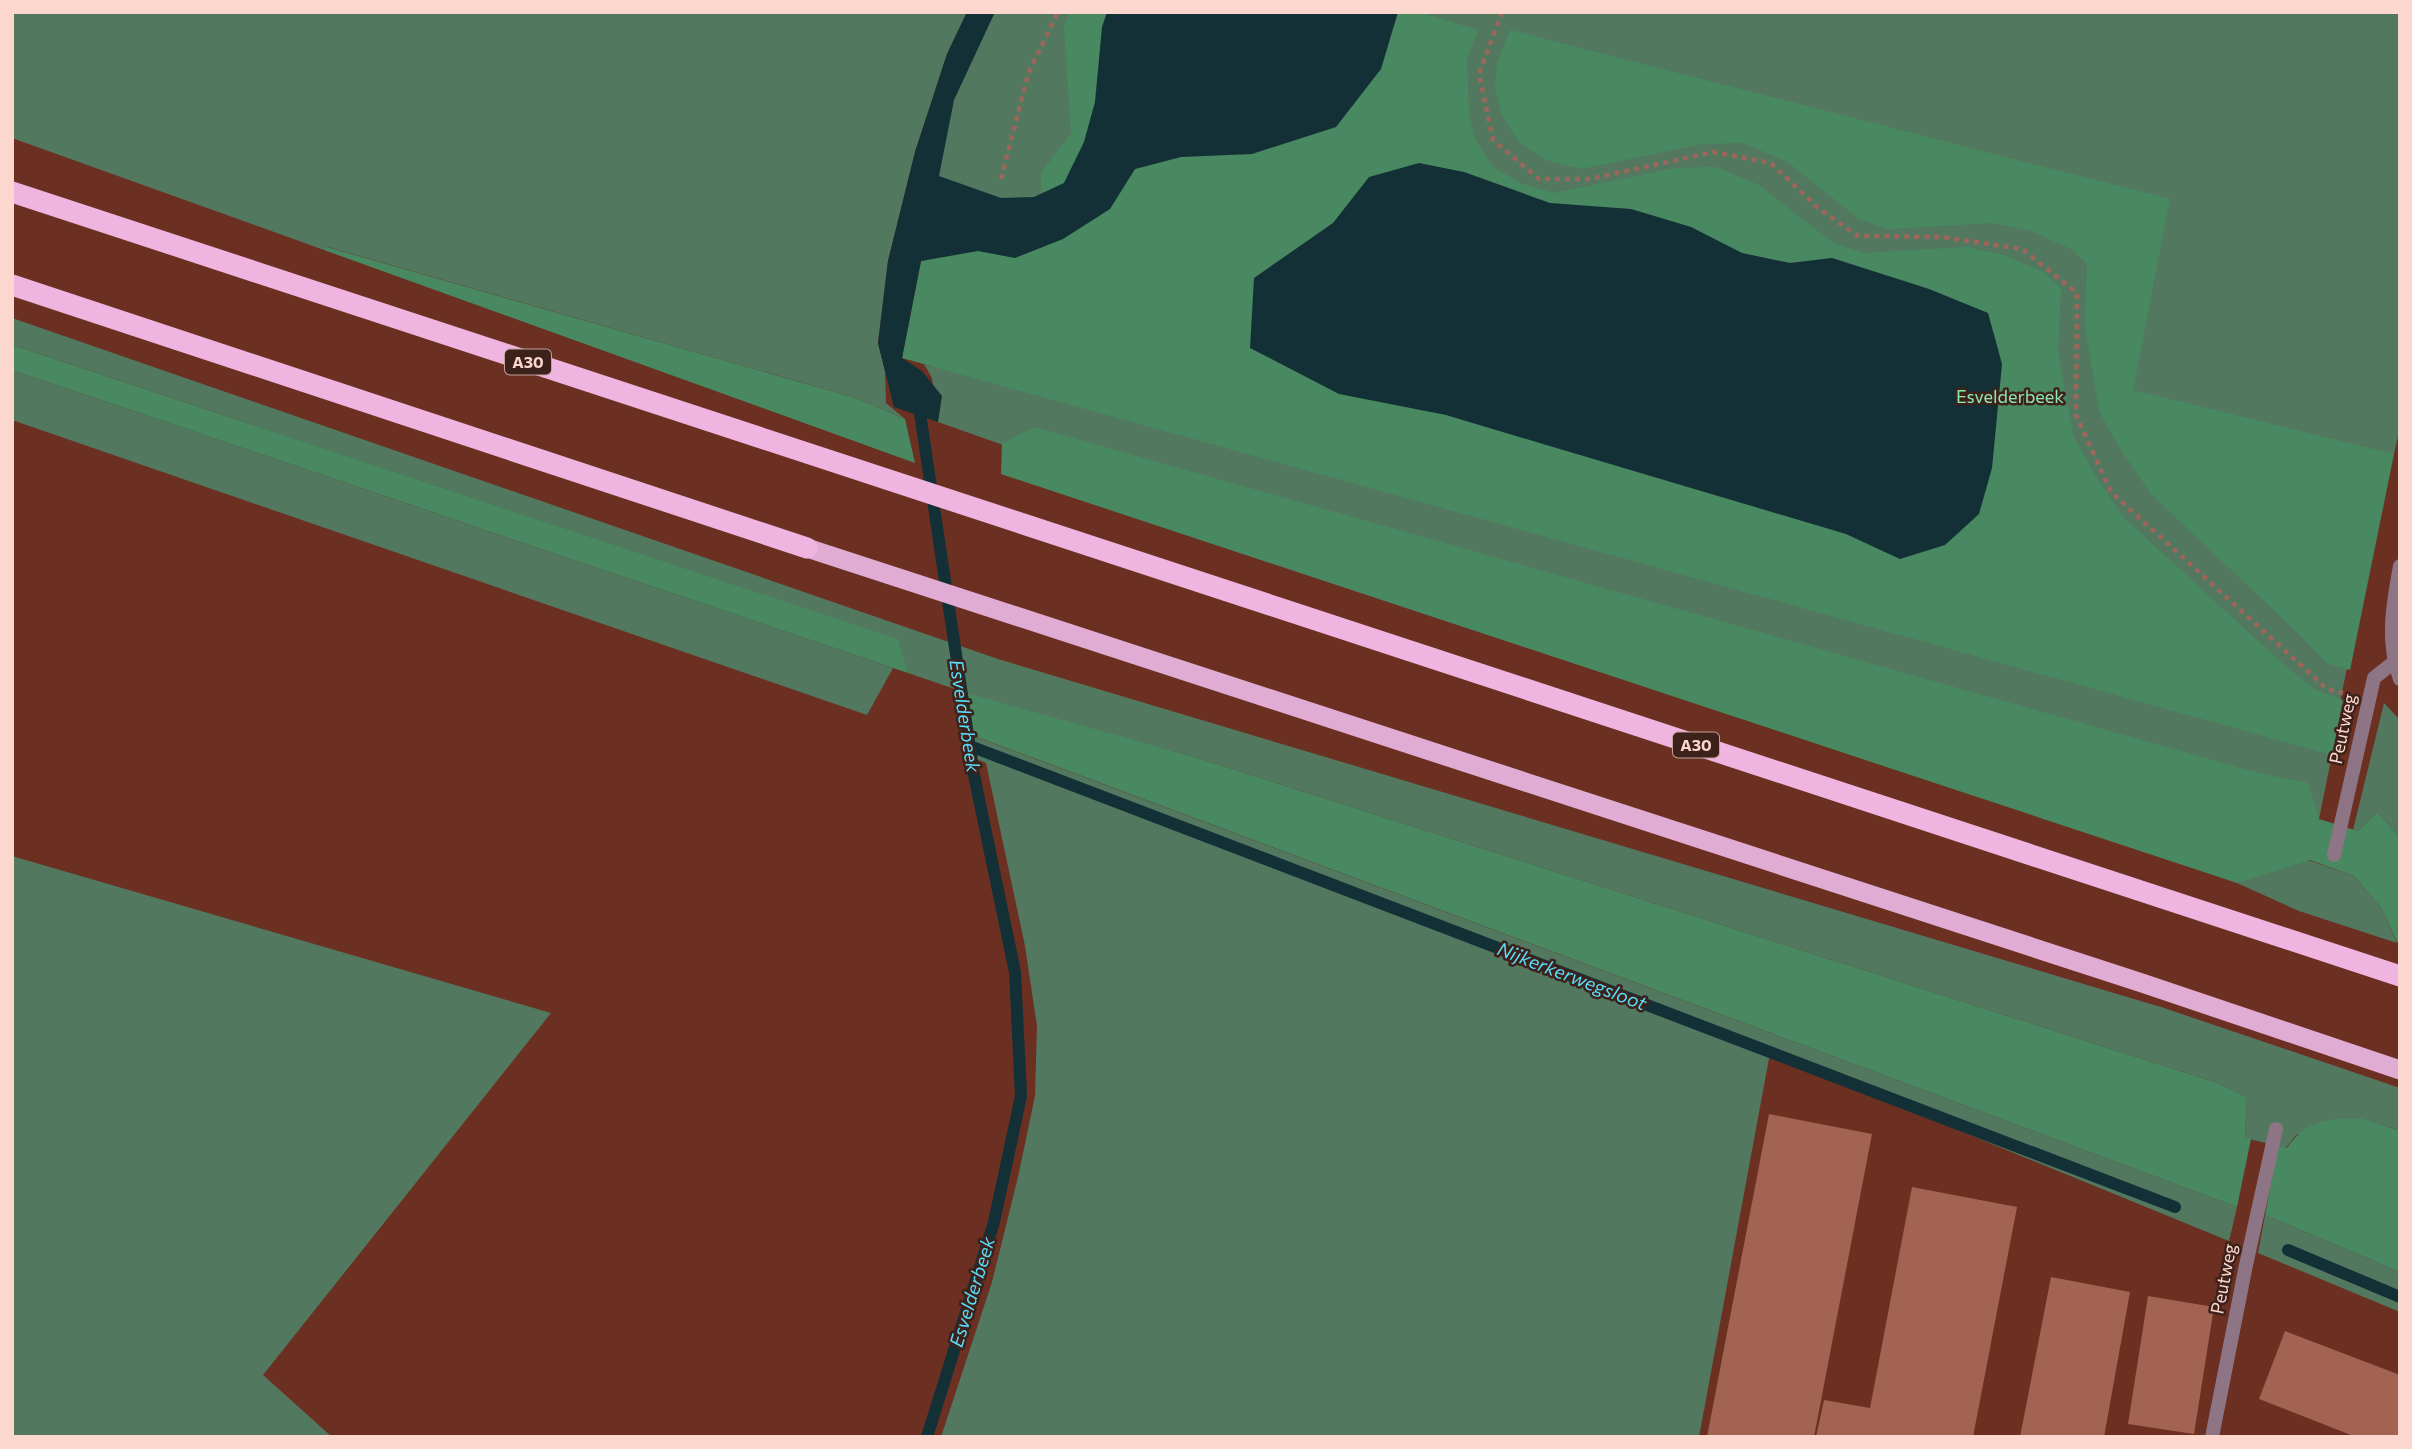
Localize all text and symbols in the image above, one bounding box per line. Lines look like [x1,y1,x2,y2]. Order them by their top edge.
road number: A30 [505,350,551,374]
park label: Esvelderbeek [1956,385,2064,407]
water label: Esvelderbeek [945,658,986,775]
street label: Peutweg [2324,691,2360,766]
road number: A30 [1673,732,1719,758]
water label: Nijkerkerwegsloot [1494,936,1651,1015]
water label: Esvelderbeek [944,1233,999,1350]
street label: Peutweg [2205,1242,2241,1316]

